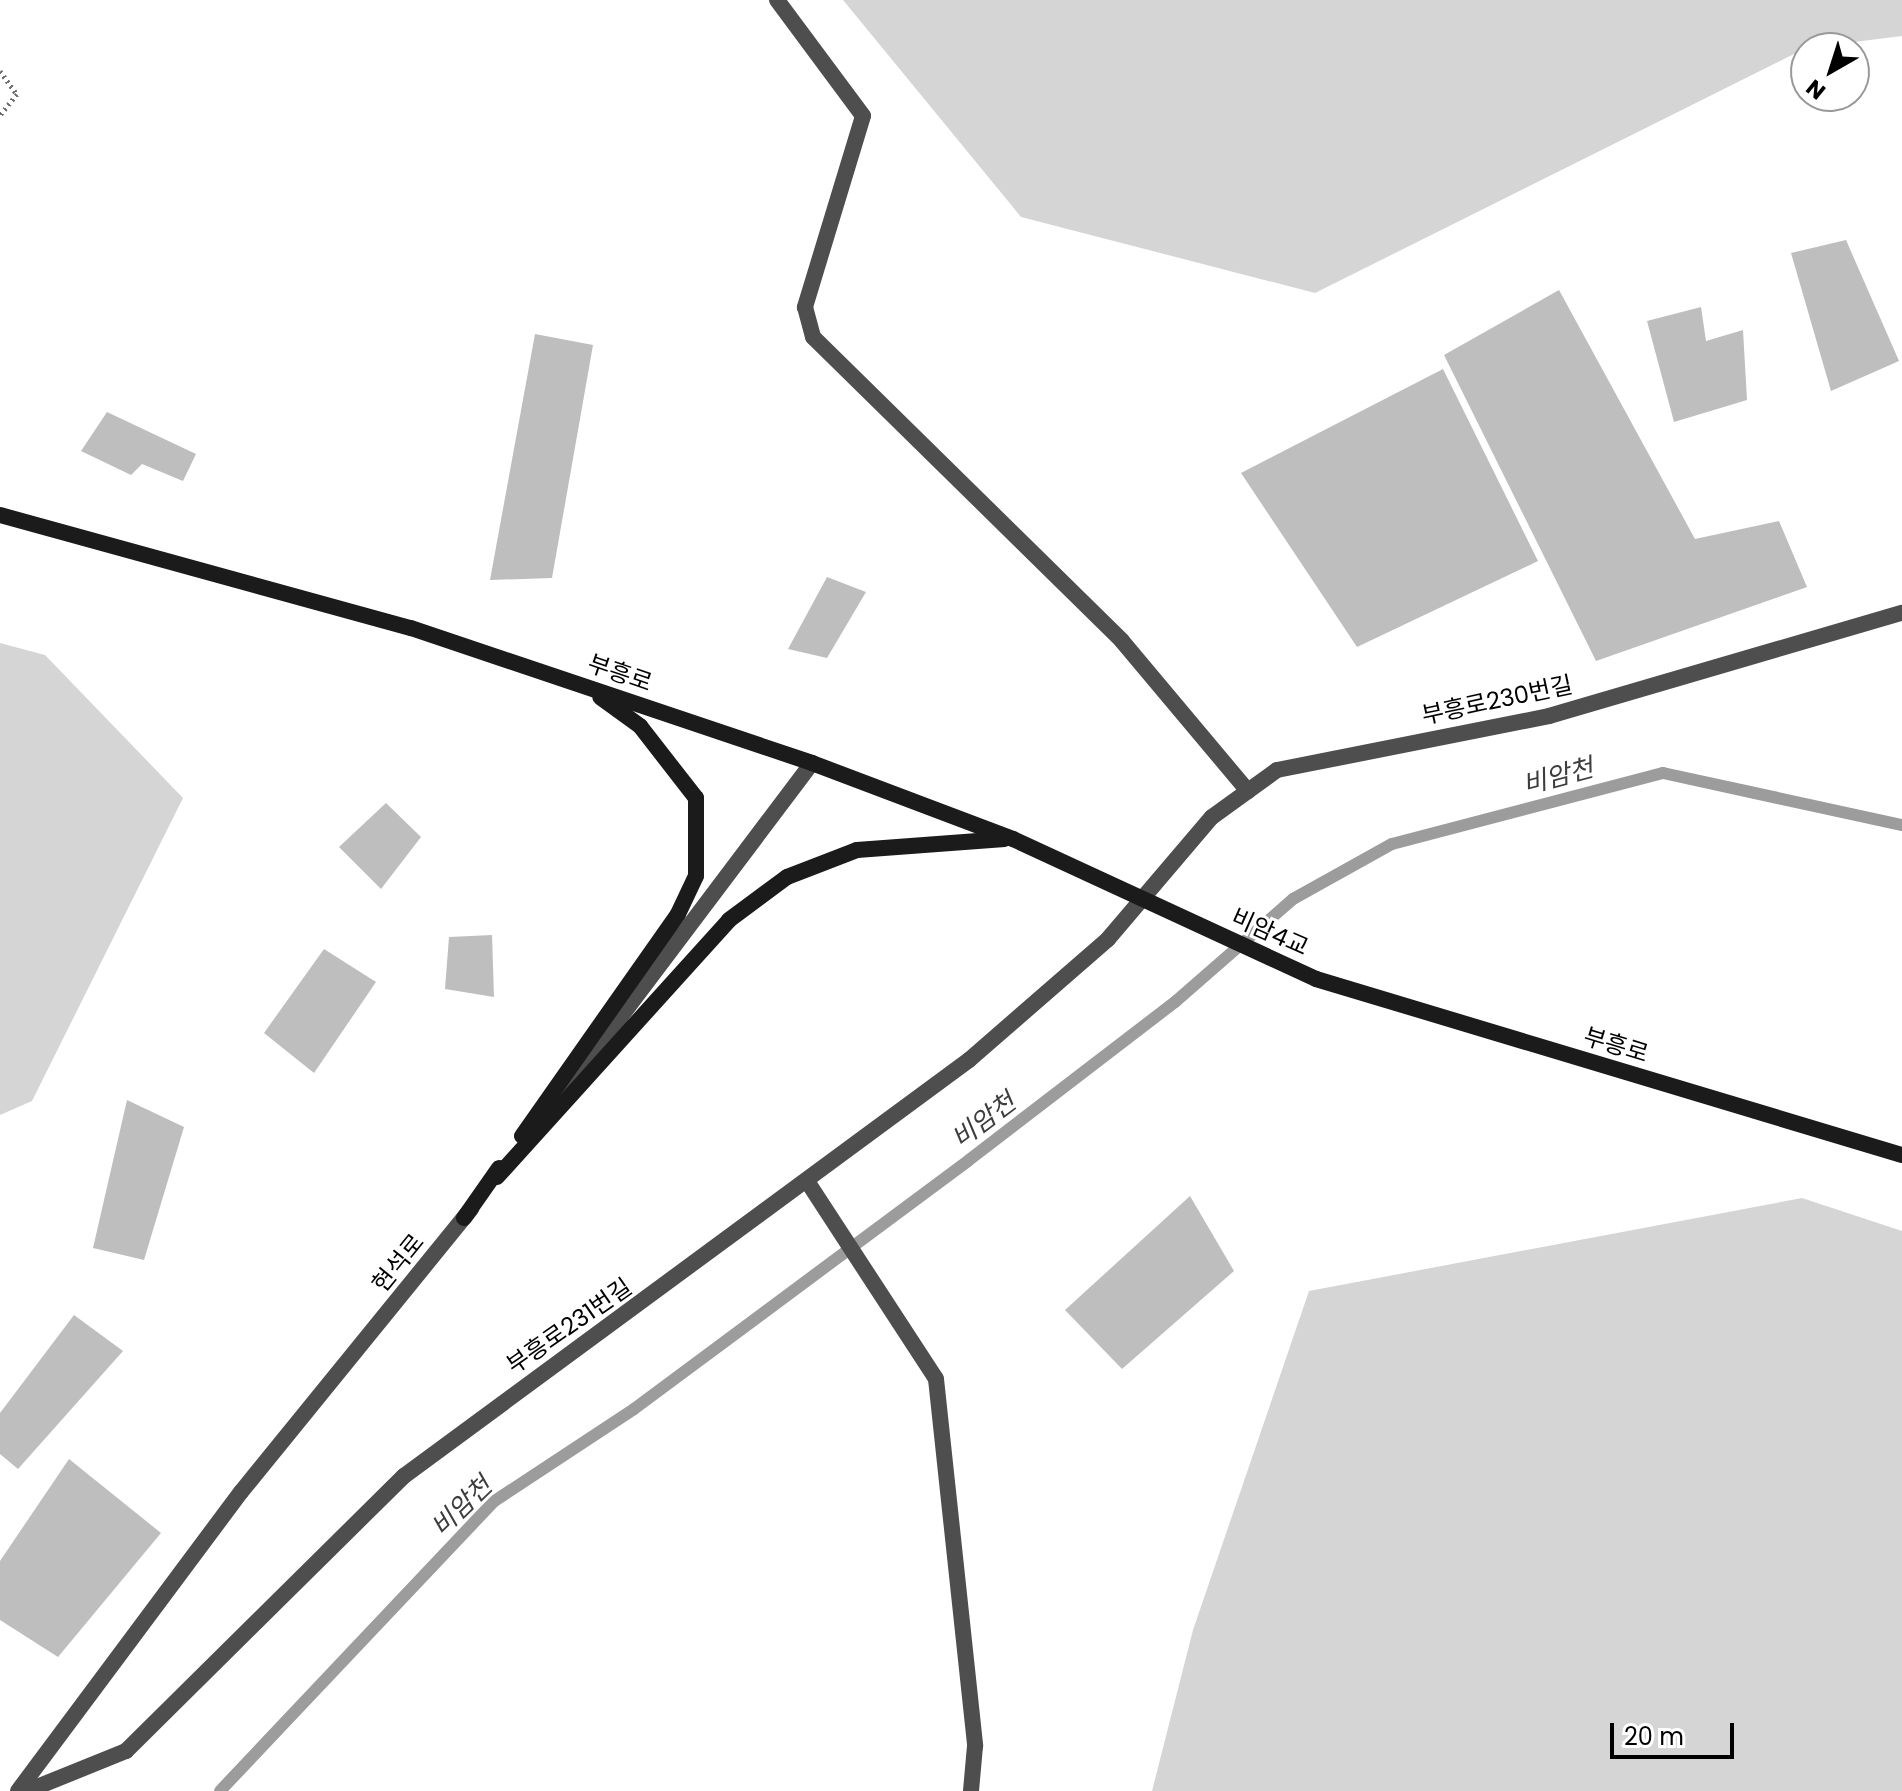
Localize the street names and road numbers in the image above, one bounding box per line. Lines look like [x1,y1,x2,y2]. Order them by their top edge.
street label: 부흥로 [584,649,656,697]
street label: 부흥로230번길 [1419,670,1575,730]
street label: 비암4교 [1227,902,1313,962]
street label: 부흥로 [1580,1022,1652,1068]
street label: 현석로 [366,1228,430,1298]
street label: 부흥로231번길 [501,1272,637,1380]

